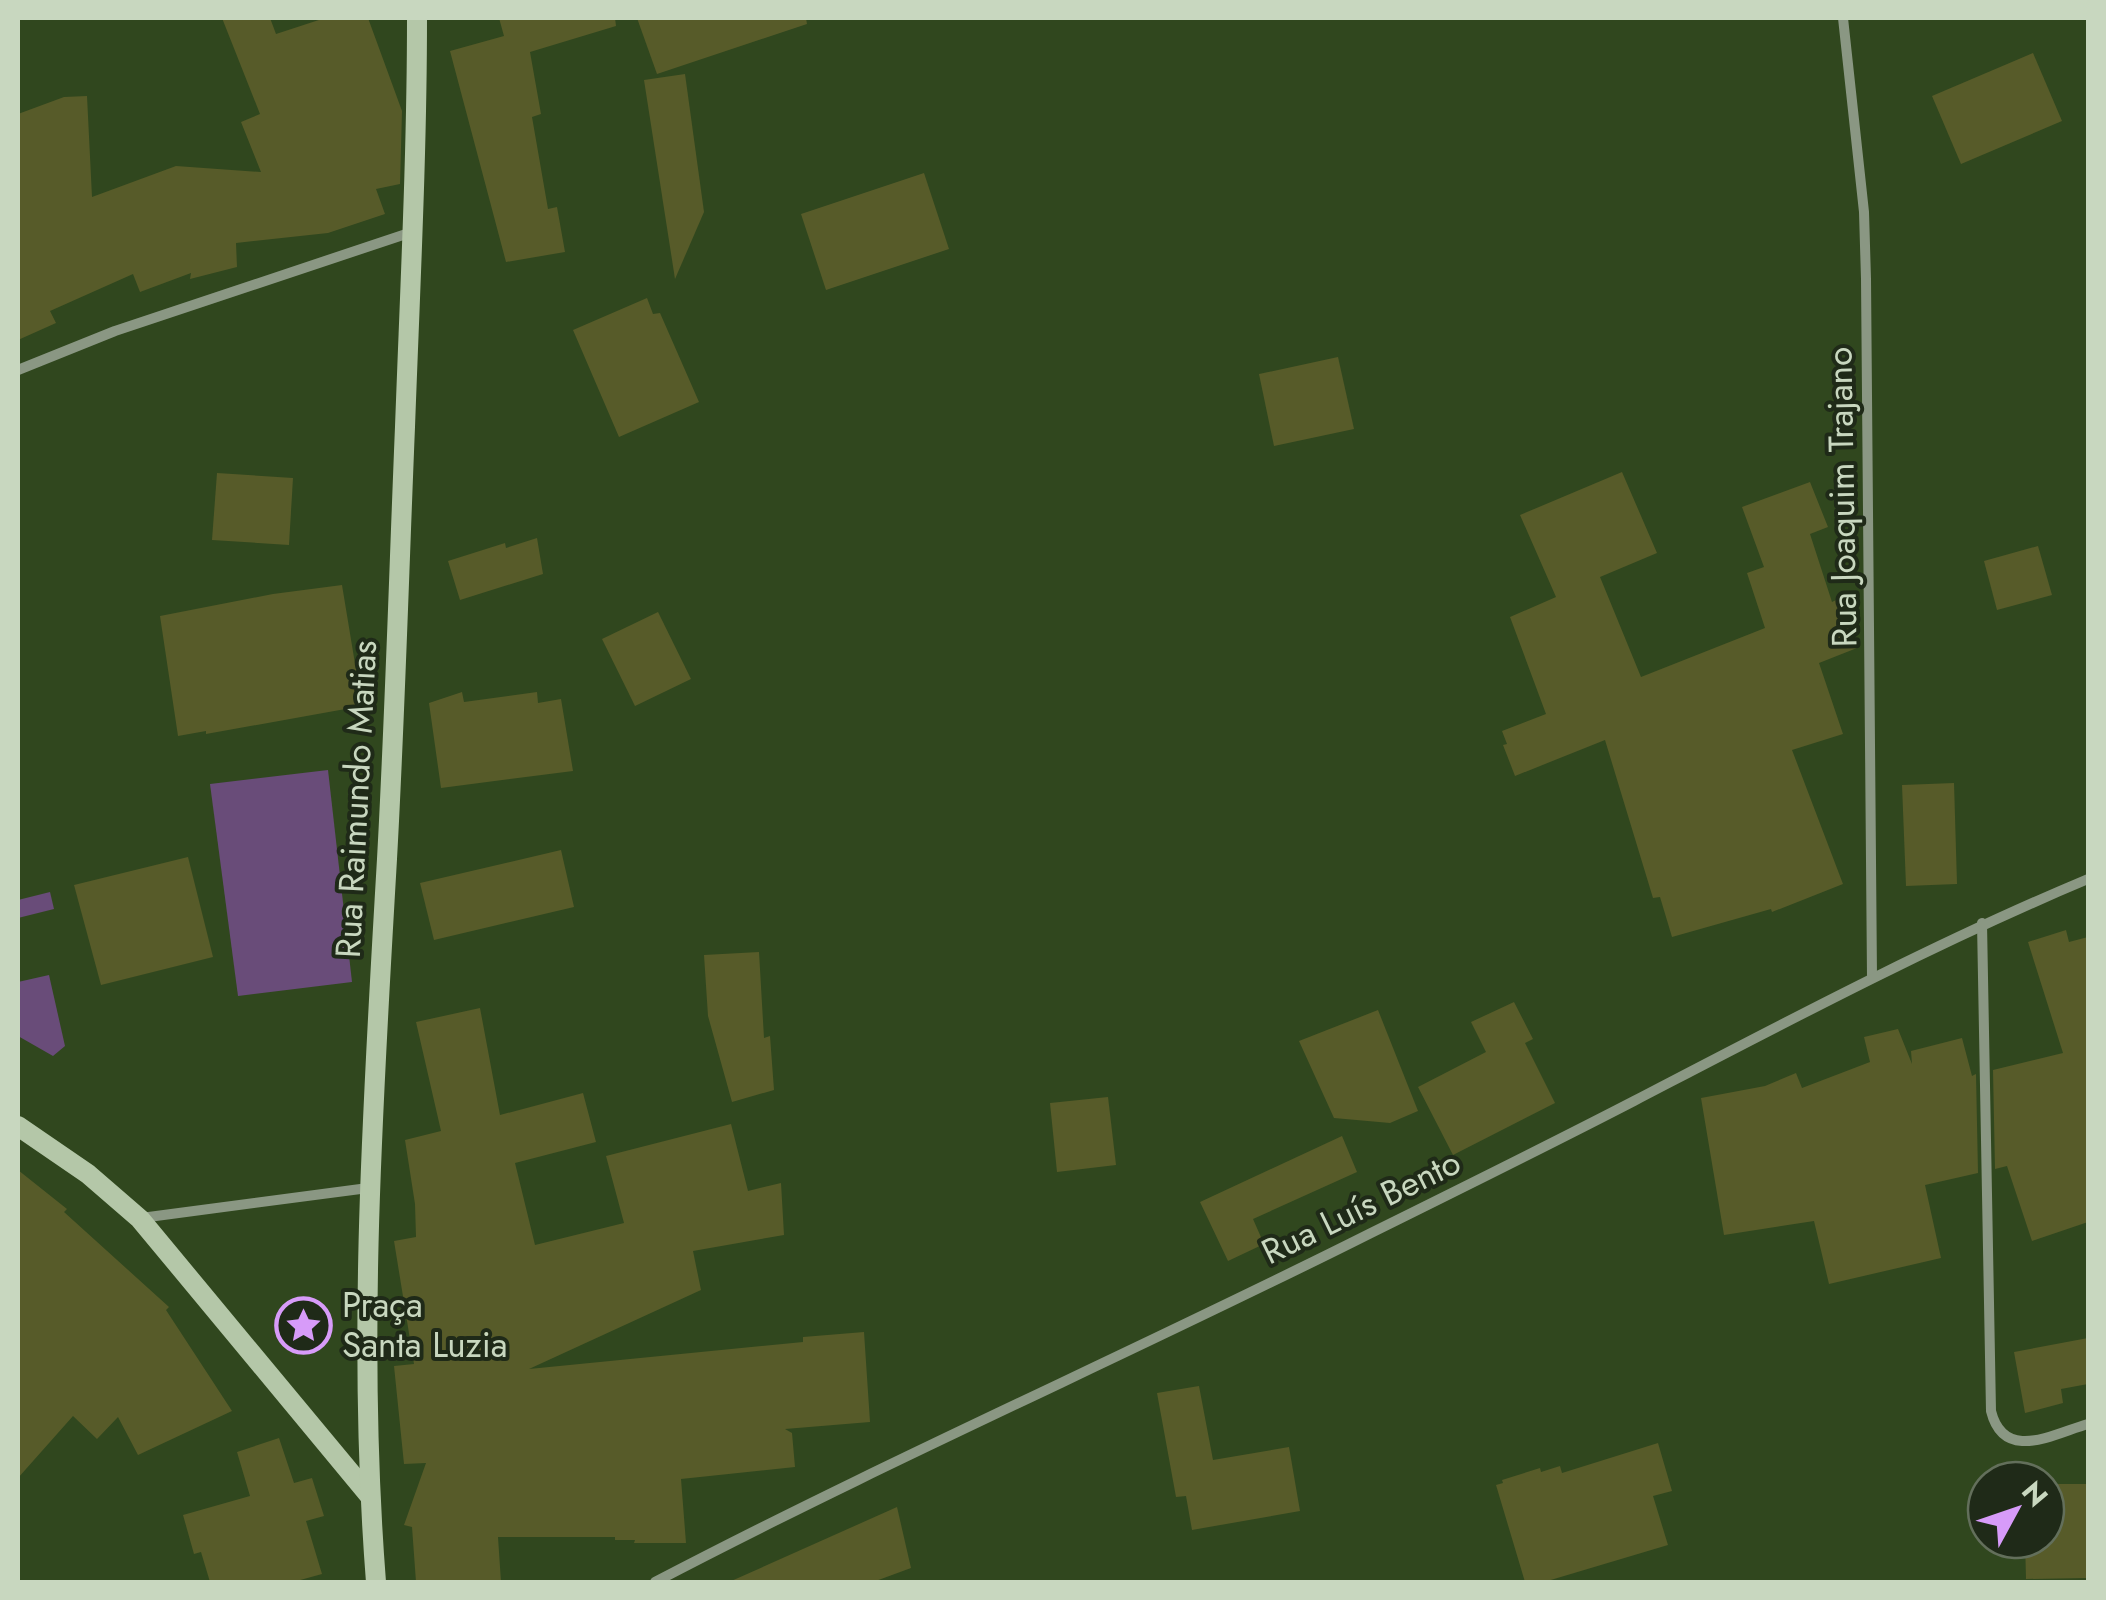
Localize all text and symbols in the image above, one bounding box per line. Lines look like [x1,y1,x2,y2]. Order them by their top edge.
street label: Rua Joaquim Trajano [1814,346,1870,648]
street label: Rua Raimundo Matias [323,639,389,959]
street label: Rua Luís Bento [1253,1137,1469,1277]
place label: Praça Santa Luzia [342,1280,508,1370]
place icon: Praça Santa Luzia [273,1295,333,1355]
north arrow [1966,1460,2066,1560]
text: N [2012,1473,2058,1516]

